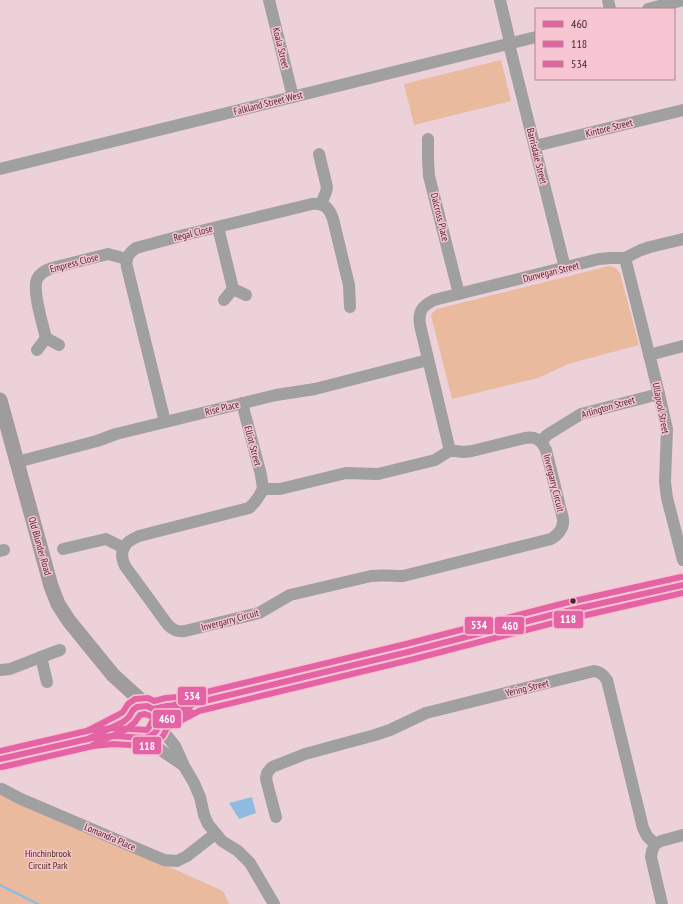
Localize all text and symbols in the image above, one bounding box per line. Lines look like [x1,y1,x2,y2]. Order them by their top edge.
legend [535,8,675,80]
text: 460 [571,16,587,31]
street label: Koala Street [270,26,292,70]
text: 118 [571,36,587,51]
text: 534 [571,56,588,71]
street label: Falkland Street West [232,88,304,118]
street label: Kintore Street [584,116,634,140]
street label: Barrisdale Street [524,127,550,186]
street label: Dalcross Place [428,191,452,243]
street label: Regal Close [172,222,214,244]
street label: Empress Close [48,250,100,276]
street label: Dunvegan Street [522,259,581,285]
street label: Ullapool Street [650,381,672,435]
street label: Arlington Street [580,393,636,421]
street label: Rise Place [203,397,241,419]
street label: Elliot Street [241,425,265,468]
street label: Invergarry Circuit [541,453,568,514]
street label: Old Blunder Road [25,515,55,577]
unlabelled marker [568,596,578,606]
street label: Invergarry Circuit [200,606,260,634]
line badge: 118 [553,610,584,629]
text: 118 [560,612,576,626]
line badge: 534 [464,616,494,635]
line badge: 460 [494,616,525,635]
text: 534 [471,618,488,632]
text: 460 [502,619,518,633]
street label: Yering Street [504,676,550,700]
line badge: 534 [177,686,207,706]
text: 534 [184,689,201,703]
line badge: 460 [152,709,182,729]
text: 460 [159,712,175,726]
line badge: 118 [132,736,162,755]
text: 118 [139,739,155,753]
street label: Lomandra Place [82,820,138,854]
park label: Hinchinbrook Circuit Park [25,847,71,872]

